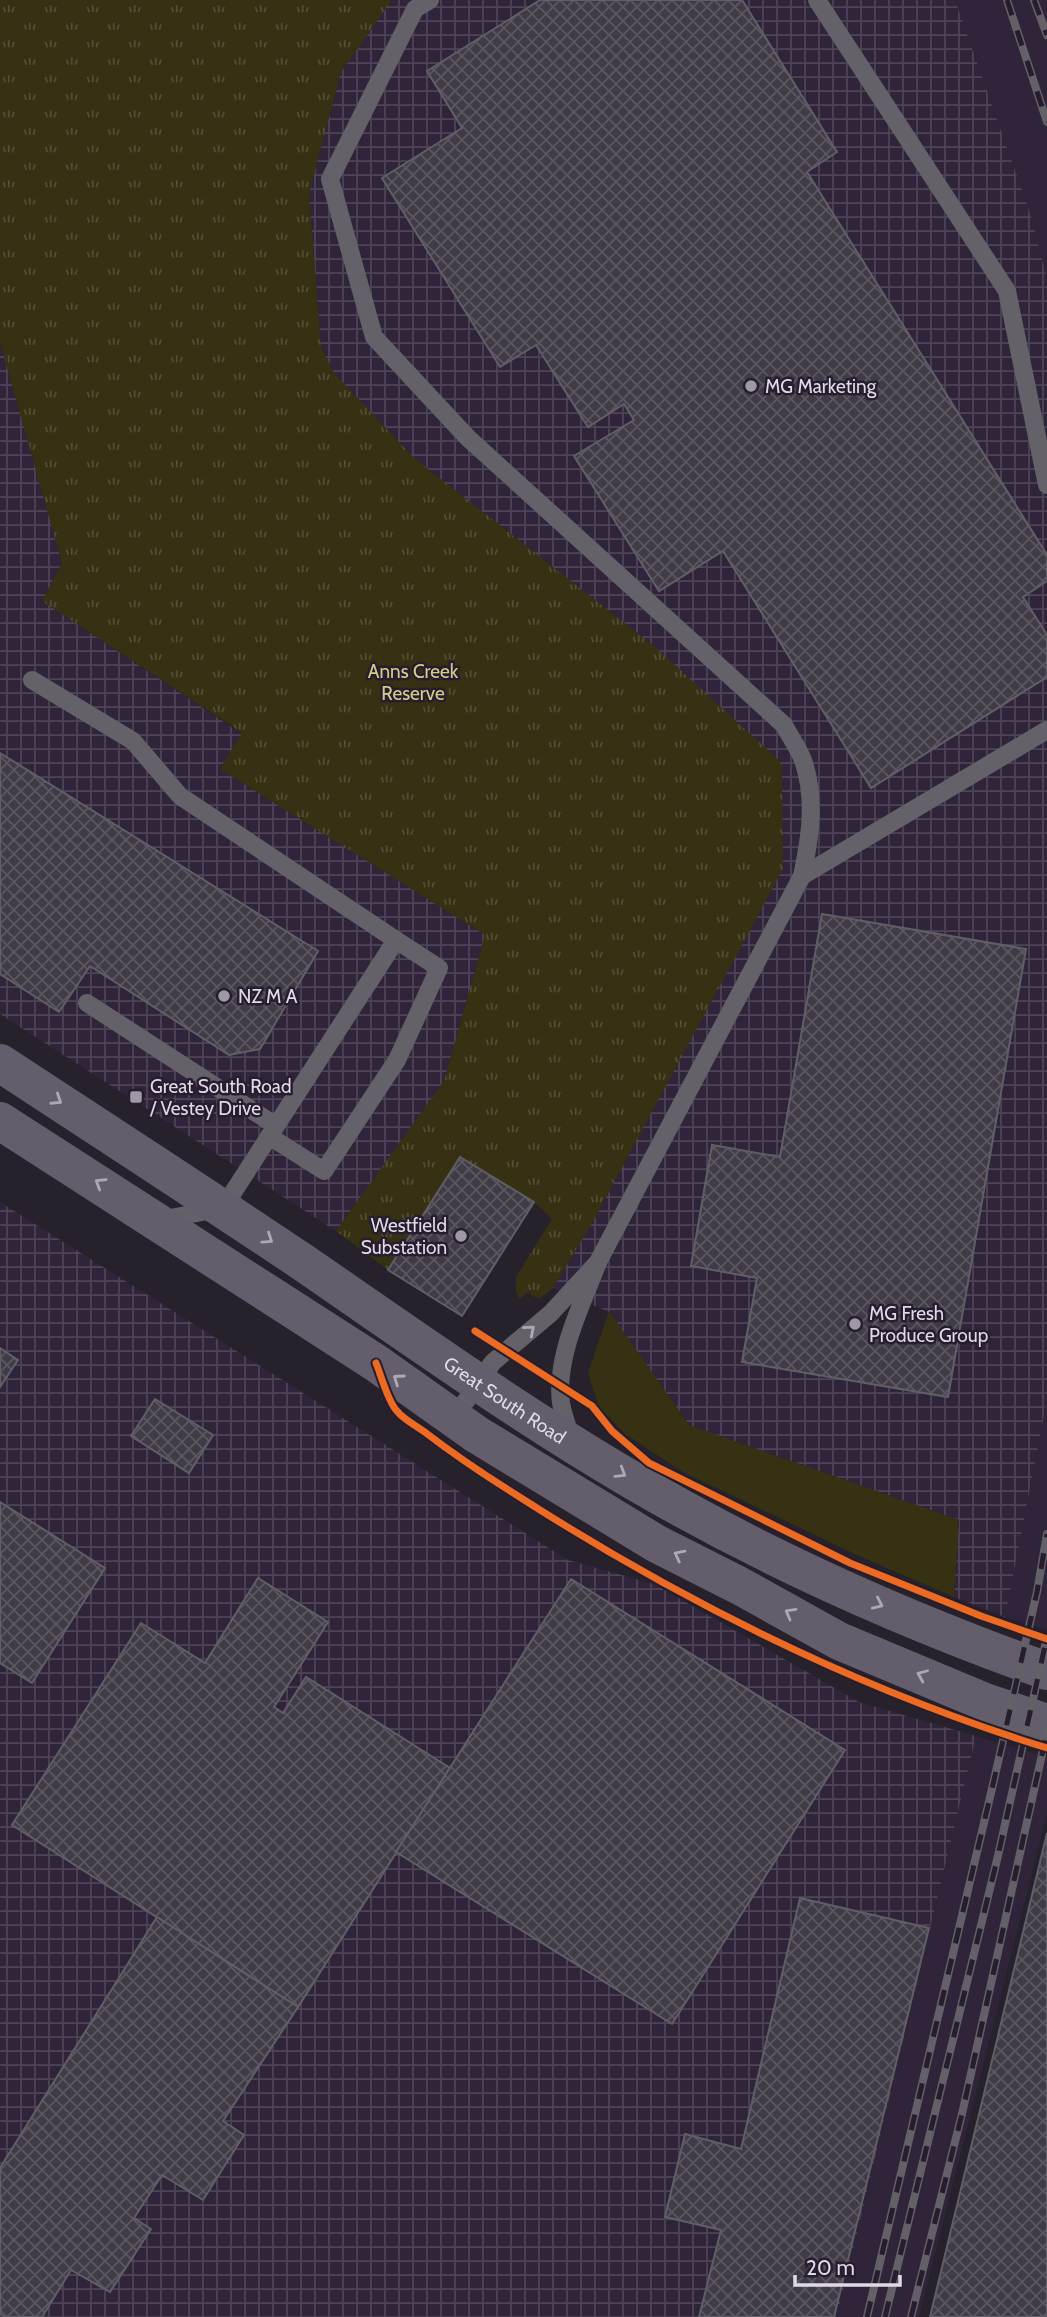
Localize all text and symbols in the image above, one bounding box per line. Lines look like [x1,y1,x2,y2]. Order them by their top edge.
place label: MG Marketing [765,375,877,398]
marker: MG Marketing [743,378,759,394]
park label: Anns Creek Reserve [368,660,459,705]
place label: NZ M A [238,985,298,1008]
marker: NZ M A [216,988,232,1004]
place label: Great South Road / Vestey Drive [149,1075,291,1120]
marker: Great South Road / Vestey Drive [128,1089,144,1105]
one-way arrow [49,1092,62,1105]
one-way arrow [95,1179,108,1192]
place label: Westfield Substation [361,1214,447,1259]
marker: Westfield Substation [453,1228,469,1244]
one-way arrow [260,1231,273,1243]
place label: MG Fresh Produce Group [869,1302,988,1347]
marker: MG Fresh Produce Group [847,1316,863,1332]
one-way arrow [522,1326,535,1338]
street label: Great South Road [439,1351,570,1448]
one-way arrow [393,1375,406,1387]
one-way arrow [614,1465,627,1478]
one-way arrow [674,1550,686,1564]
one-way arrow [871,1596,883,1610]
one-way arrow [785,1608,797,1622]
one-way arrow [916,1670,928,1684]
scale bar [795,2244,900,2288]
text: 20 m [806,2255,855,2280]

